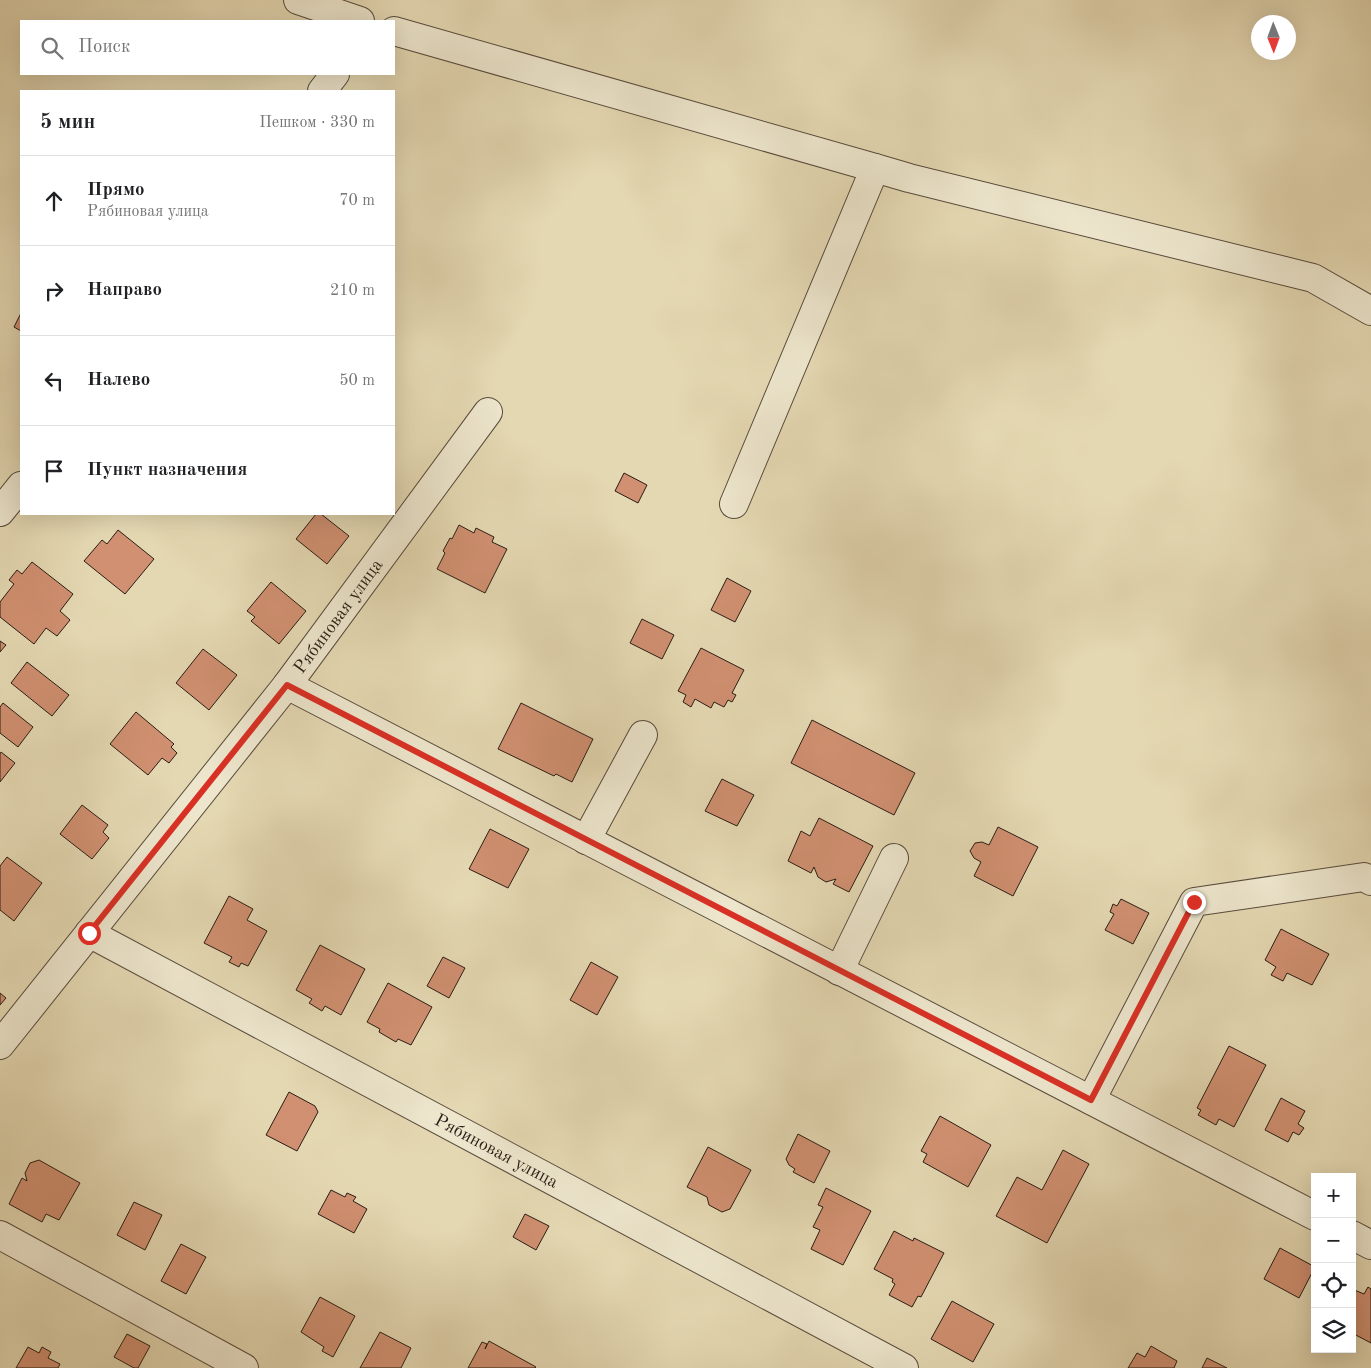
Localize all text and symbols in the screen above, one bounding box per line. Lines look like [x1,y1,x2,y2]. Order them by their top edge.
north arrow [1251,15,1296,60]
search box [20,20,395,75]
icon: search [38,34,66,62]
text: Поиск [78,38,130,57]
text: 5 мин [40,112,95,133]
text: Пешком · 330 m [259,115,375,131]
text: Прямо [87,181,145,200]
icon: ahead [40,187,68,215]
text: 70 m [339,193,375,209]
text: Рябиновая улица [87,204,209,220]
icon: right [40,277,68,305]
text: Направо [87,281,162,300]
text: 210 m [330,283,375,299]
icon: left [40,367,68,395]
text: Налево [87,371,150,390]
text: 50 m [339,373,375,389]
icon: arrive [40,457,68,485]
text: Пункт назначения [87,461,247,480]
street label: Рябиновая улица [291,556,387,677]
route end [1183,891,1206,914]
route start [78,922,101,945]
street label: Рябиновая улица [431,1111,561,1192]
map controls [1311,1173,1356,1353]
button: + [1311,1173,1356,1218]
button: − [1311,1218,1356,1263]
button: locate [1311,1263,1356,1308]
button: layers [1311,1308,1356,1353]

